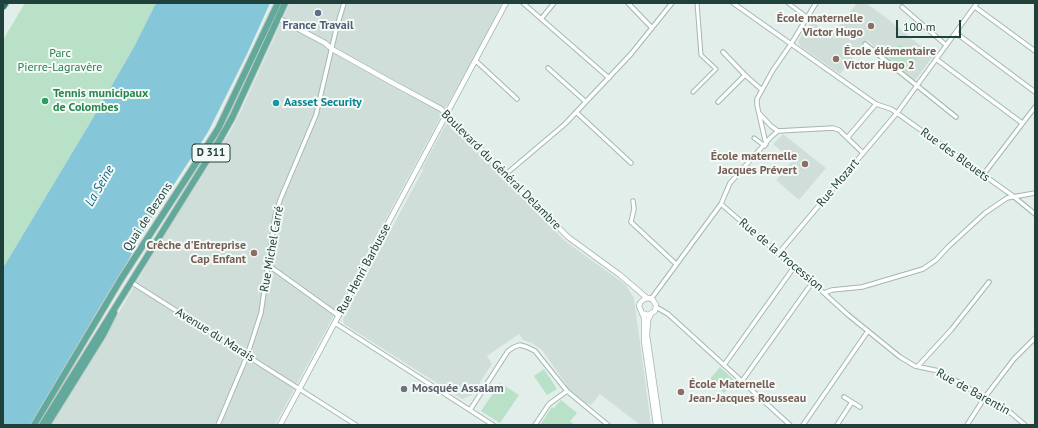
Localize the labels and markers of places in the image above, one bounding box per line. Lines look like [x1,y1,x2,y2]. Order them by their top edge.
marker: France Travail [313,8,323,18]
place label: École maternelle Victor Hugo [777,12,863,40]
place label: France Travail [282,19,354,33]
marker: École maternelle Victor Hugo [866,21,876,31]
place label: École élémentaire Victor Hugo 2 [844,45,936,73]
marker: École élémentaire Victor Hugo 2 [831,54,841,64]
place label: Tennis municipaux de Colombes [53,87,148,115]
marker: Tennis municipaux de Colombes [40,96,50,106]
place label: Aasset Security [284,96,362,110]
marker: Aasset Security [271,98,281,108]
place label: École maternelle Jacques Prévert [711,150,797,178]
marker: École maternelle Jacques Prévert [800,159,810,169]
place label: Crêche d'Entreprise Cap Enfant [146,239,246,267]
marker: Crêche d'Entreprise Cap Enfant [249,248,259,258]
place label: École Maternelle Jean-Jacques Rousseau [689,378,806,406]
place label: Mosquée Assalam [412,382,504,396]
marker: Mosquée Assalam [399,384,409,394]
marker: École Maternelle Jean-Jacques Rousseau [676,387,686,397]

